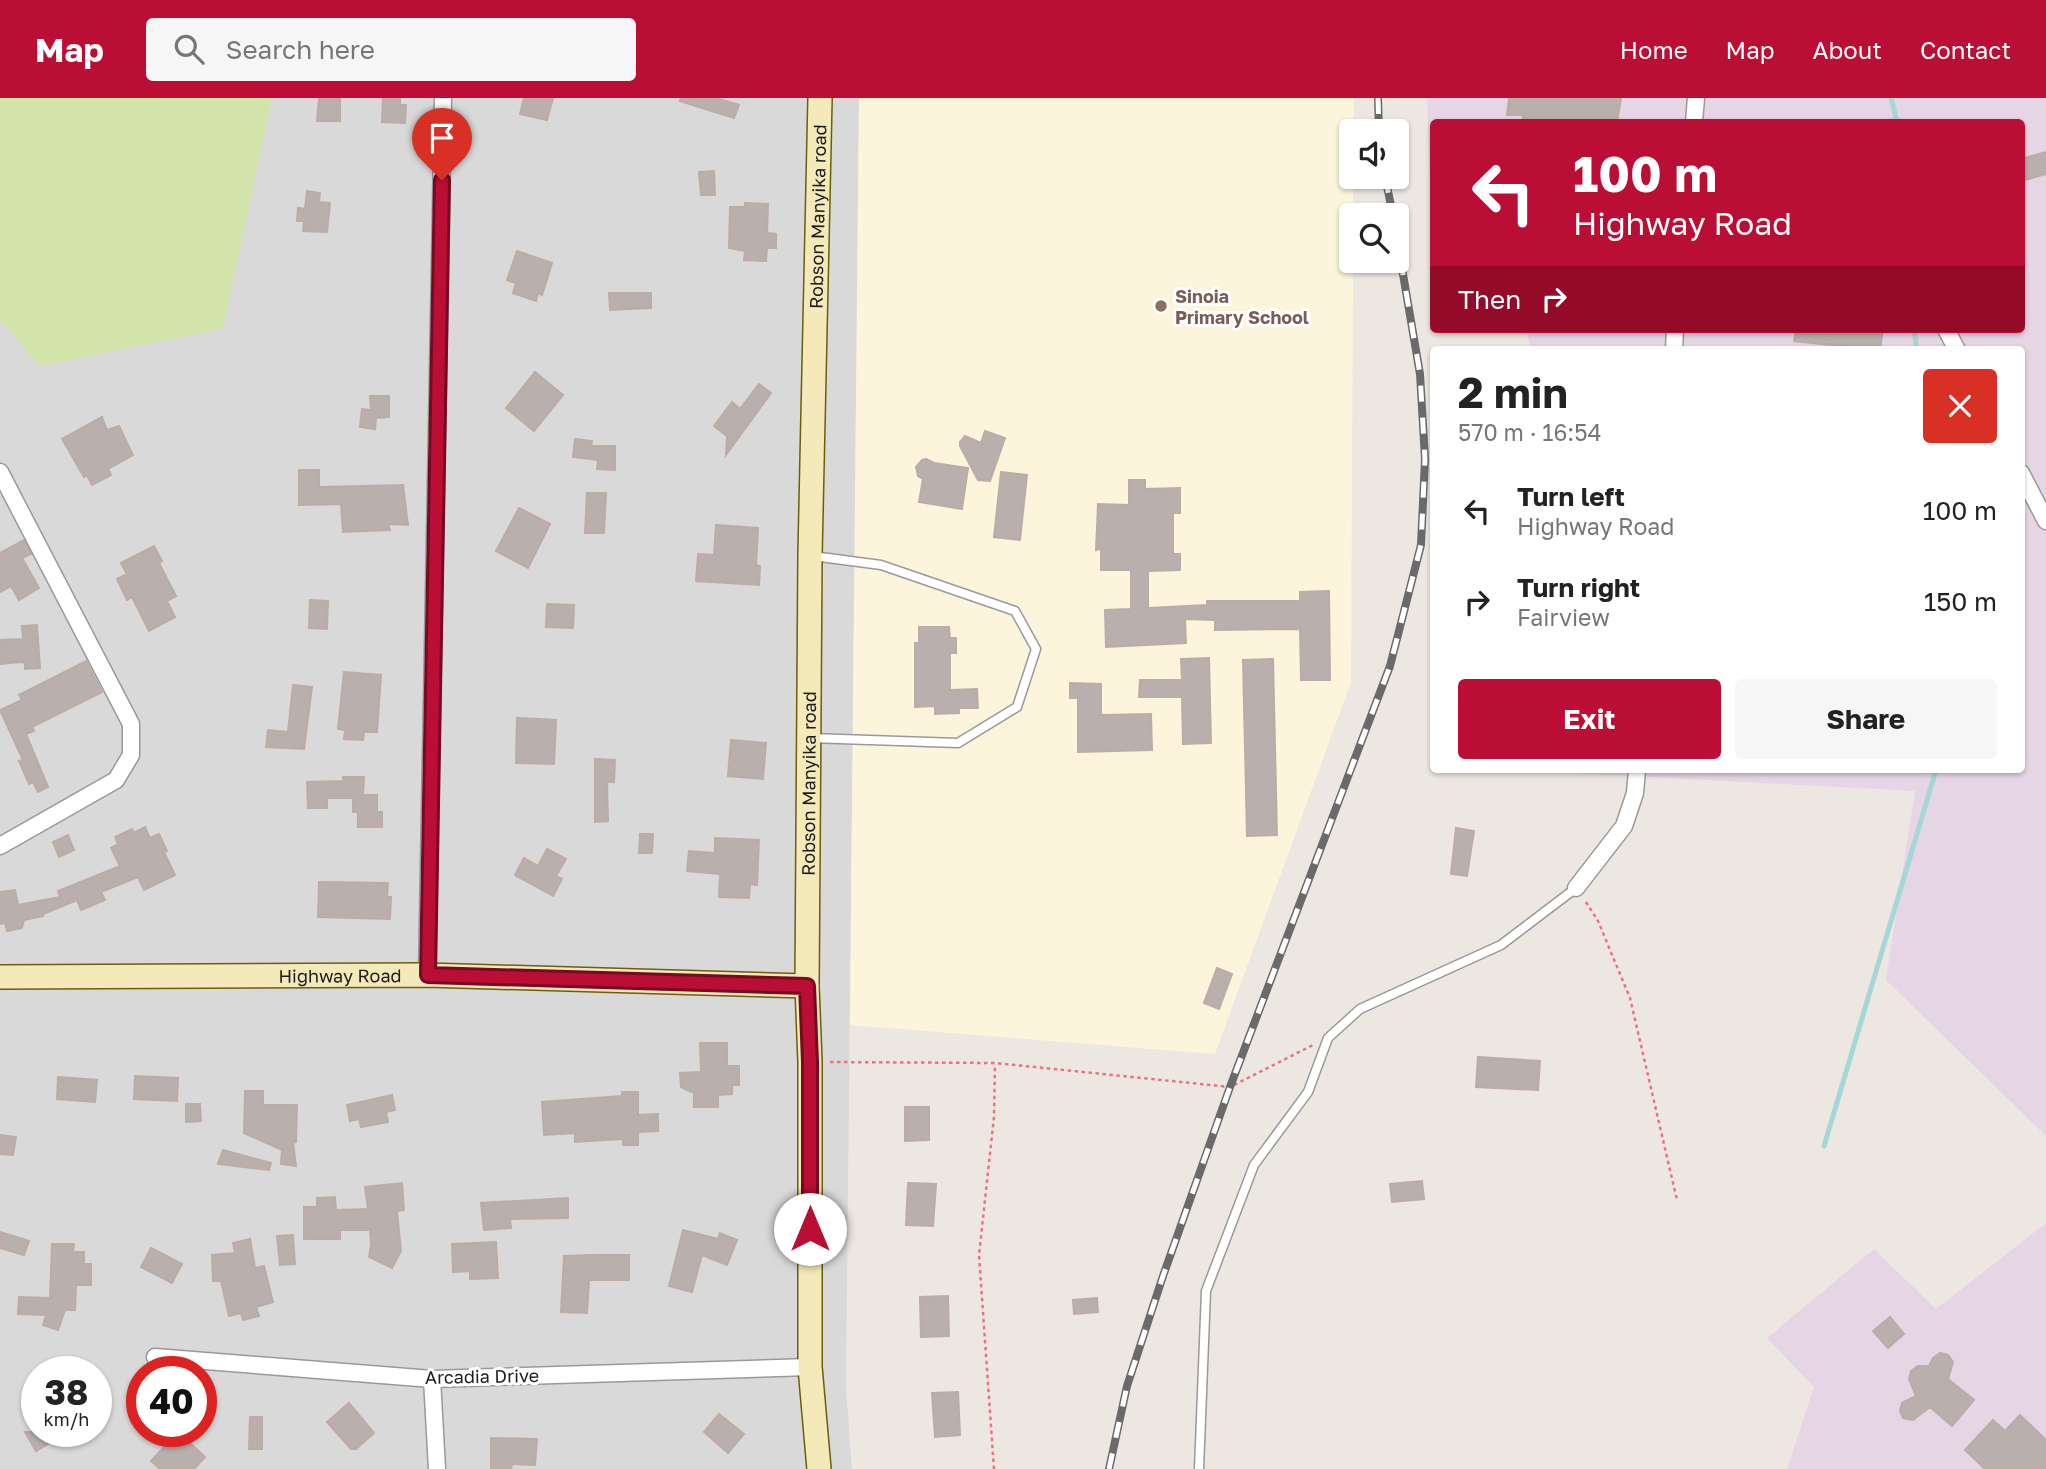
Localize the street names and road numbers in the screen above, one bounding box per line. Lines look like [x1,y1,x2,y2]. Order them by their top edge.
street label: Robson Manyika road [804,124,830,309]
street label: Robson Manyika road [797,691,820,876]
street label: Highway Road [278,964,402,987]
street label: Arcadia Drive [425,1364,539,1388]

